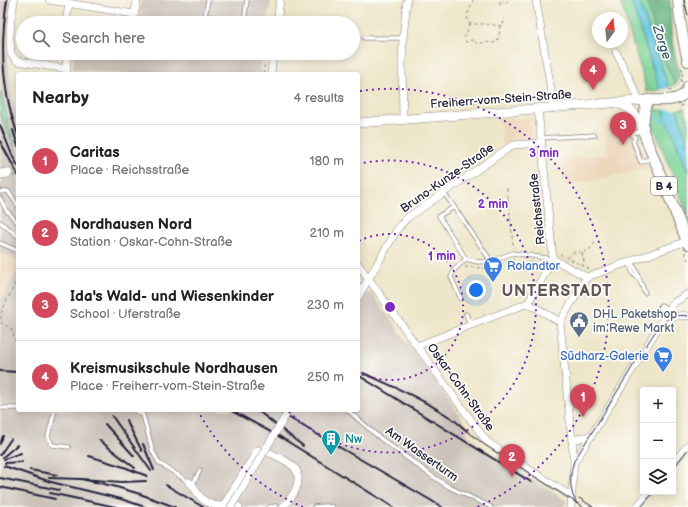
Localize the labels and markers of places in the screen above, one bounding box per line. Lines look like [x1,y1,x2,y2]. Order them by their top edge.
pin: 4 [580,57,606,90]
pin: 3 [610,112,636,145]
supermarket icon: Rolandtor [482,255,504,283]
place label: Rolandtor [507,259,561,274]
centre of rings [383,300,397,314]
place label: DHL Paketshop im Rewe Markt [593,307,677,336]
public building icon: DHL Paketshop im Rewe Markt [568,310,590,338]
supermarket icon: Südharz-Galerie [652,345,674,373]
place label: Südharz-Galerie [560,349,649,364]
pin: 1 [570,384,596,417]
building icon: Nw [320,428,342,456]
place label: Nw [345,432,362,447]
pin: 2 [499,444,525,477]

